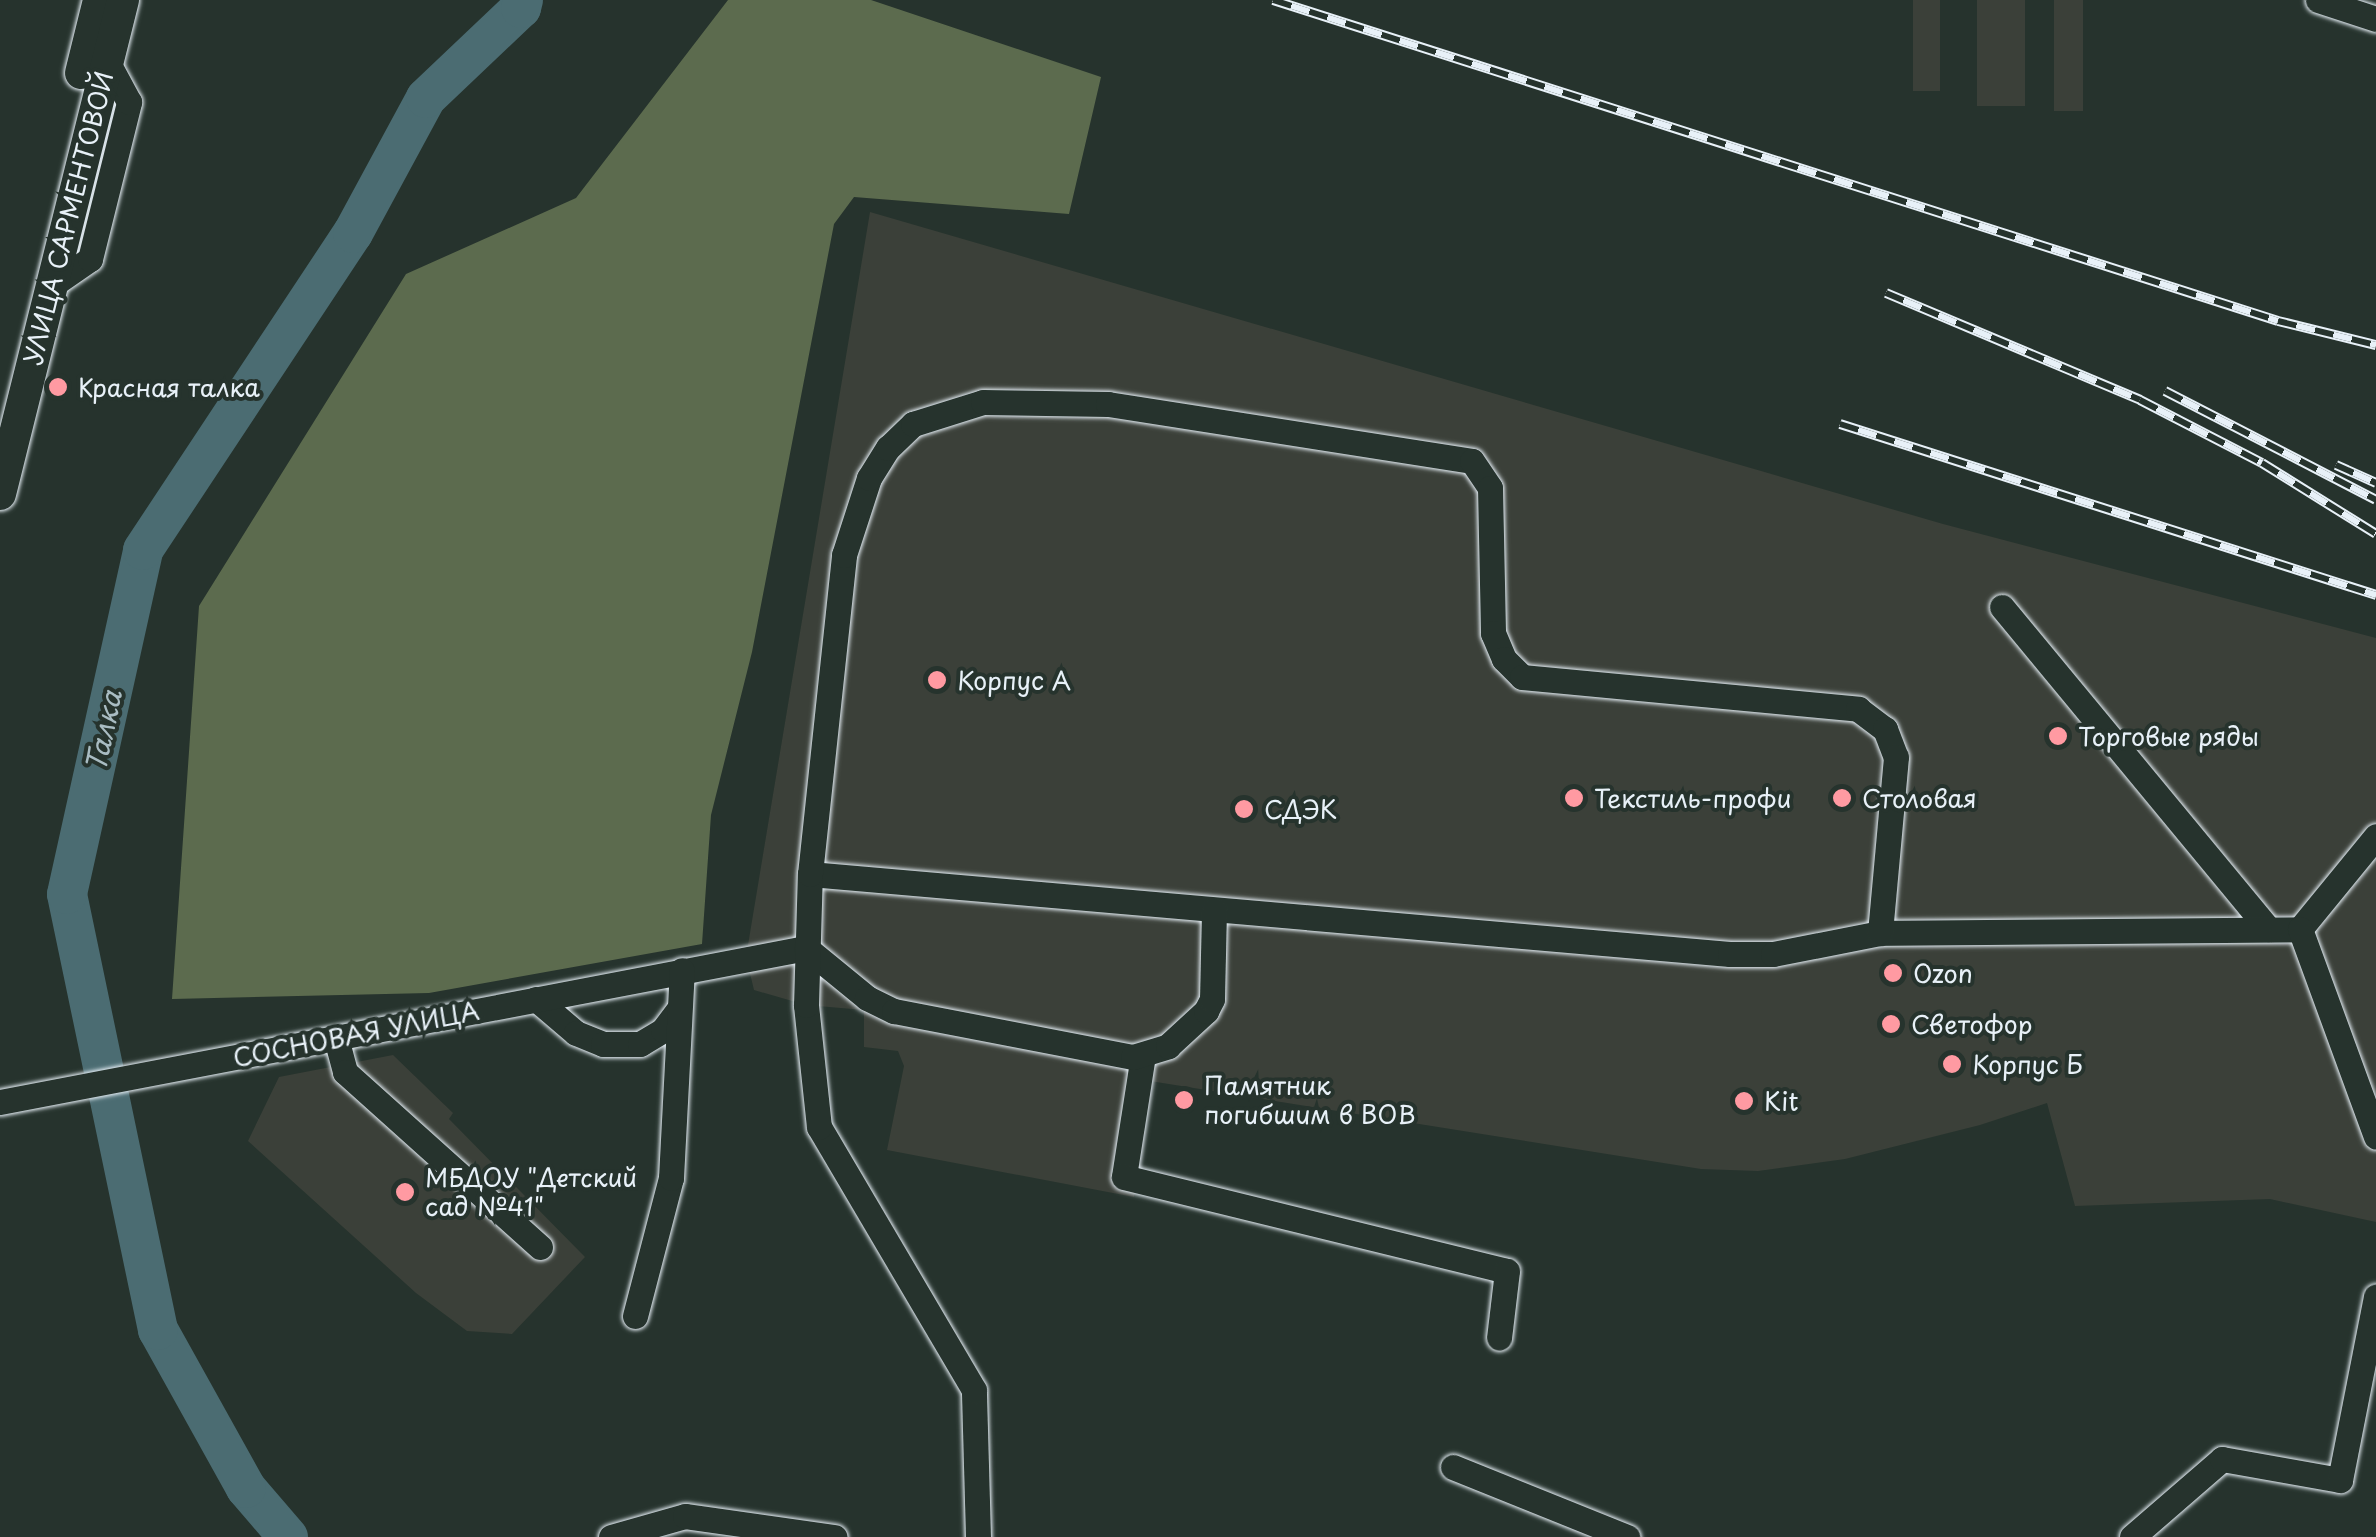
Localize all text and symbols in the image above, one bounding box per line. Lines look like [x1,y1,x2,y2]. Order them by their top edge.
street label: УЛИЦА САРМЕНТОВОЙ [17,67,119,369]
place label: Красная талка [78,372,260,402]
marker: Красная талка [47,376,69,398]
place label: Корпус А [957,665,1072,695]
marker: Корпус А [926,669,948,691]
water label: Талка [78,687,128,775]
place label: Торговые ряды [2078,721,2260,751]
marker: Торговые ряды [2047,725,2069,747]
place label: Текстиль-профи [1594,783,1791,813]
place label: Столовая [1862,783,1977,813]
marker: Текстиль-профи [1563,787,1585,809]
marker: Столовая [1831,787,1853,809]
place label: СДЭК [1264,794,1337,824]
marker: СДЭК [1233,798,1255,820]
place label: Ozon [1913,958,1973,988]
marker: Ozon [1882,962,1904,984]
street label: СОСНОВАЯ УЛИЦА [231,996,481,1072]
place label: Светофор [1911,1009,2032,1039]
marker: Светофор [1880,1013,1902,1035]
place label: Корпус Б [1972,1049,2084,1079]
marker: Корпус Б [1941,1053,1963,1075]
place label: Памятник погибшим в ВОВ [1204,1071,1415,1130]
place label: Kit [1764,1086,1798,1116]
marker: Памятник погибшим в ВОВ [1173,1089,1195,1111]
marker: Kit [1733,1090,1755,1112]
place label: МБДОУ "Детский сад №41" [425,1163,638,1222]
marker: МБДОУ "Детский сад №41" [394,1181,416,1203]

